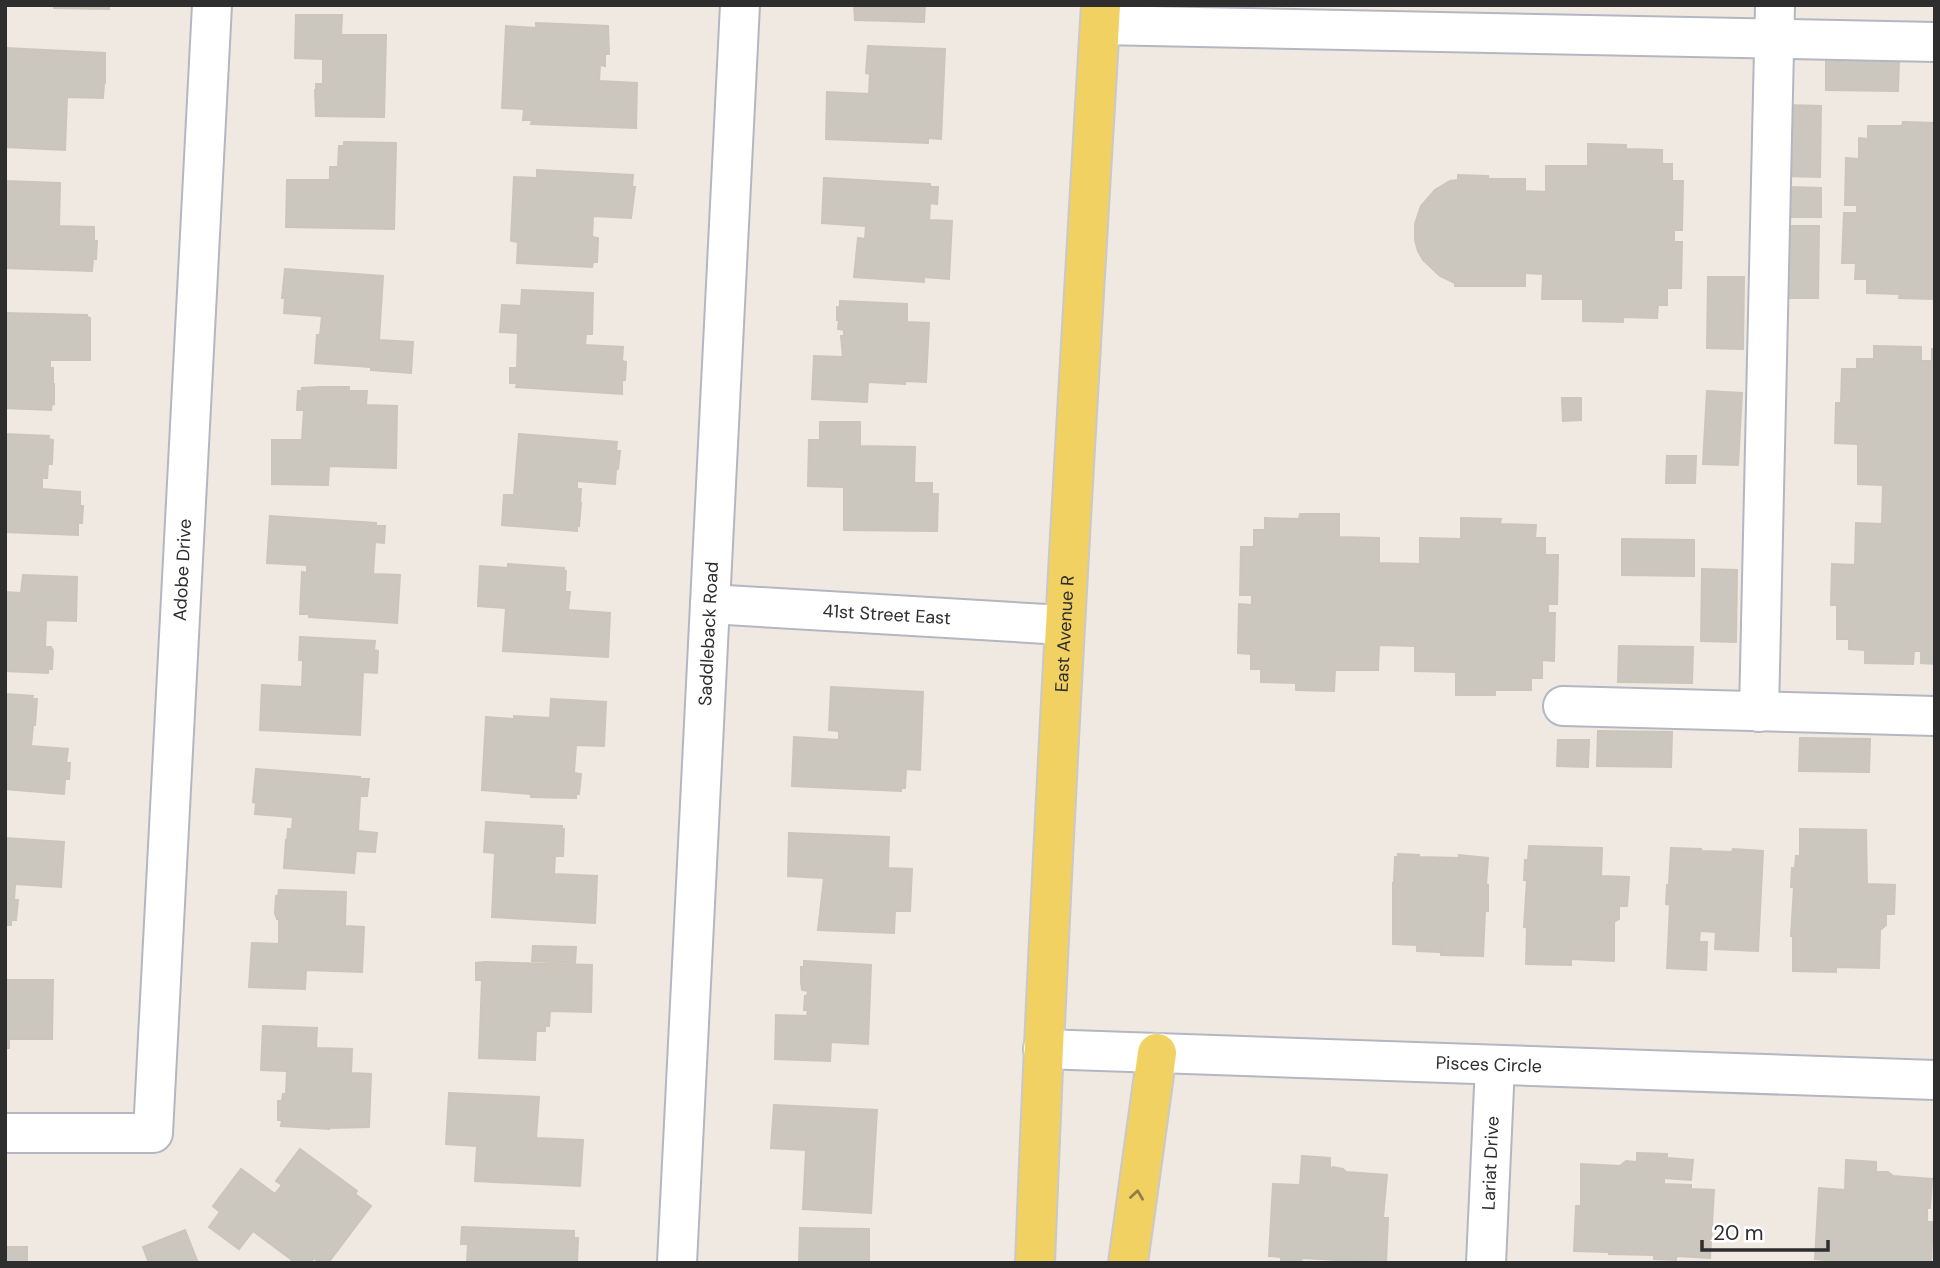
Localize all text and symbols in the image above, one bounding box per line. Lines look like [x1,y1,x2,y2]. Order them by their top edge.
street label: Adobe Drive [168,518,197,622]
street label: Saddleback Road [693,561,724,706]
street label: East Avenue R [1049,575,1080,693]
street label: 41st Street East [822,599,952,630]
street label: Pisces Circle [1435,1051,1542,1078]
street label: Lariat Drive [1476,1115,1505,1211]
one-way arrow [1130,1189,1145,1201]
scale bar [1702,1208,1828,1252]
text: 20 m [1713,1219,1764,1247]

